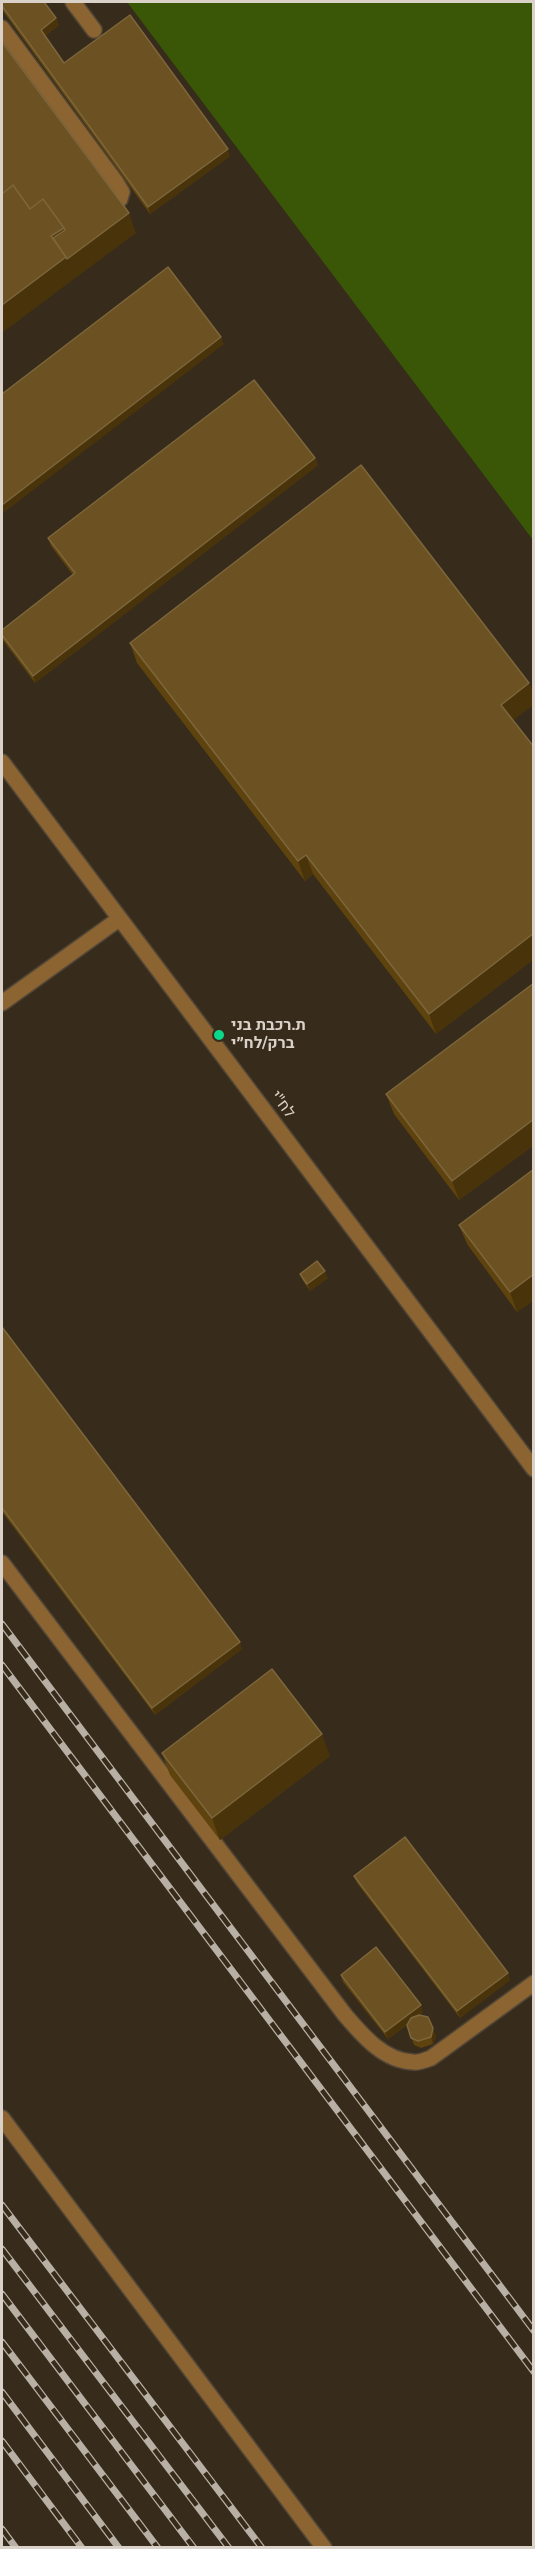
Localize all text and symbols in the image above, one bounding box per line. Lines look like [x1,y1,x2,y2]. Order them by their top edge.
place label: ת.רכבת בני ברק/לח״י [231,1016,306,1054]
marker: ת.רכבת בני ברק/לח״י [212,1028,226,1042]
street label: לח"י [266,1088,298,1122]

